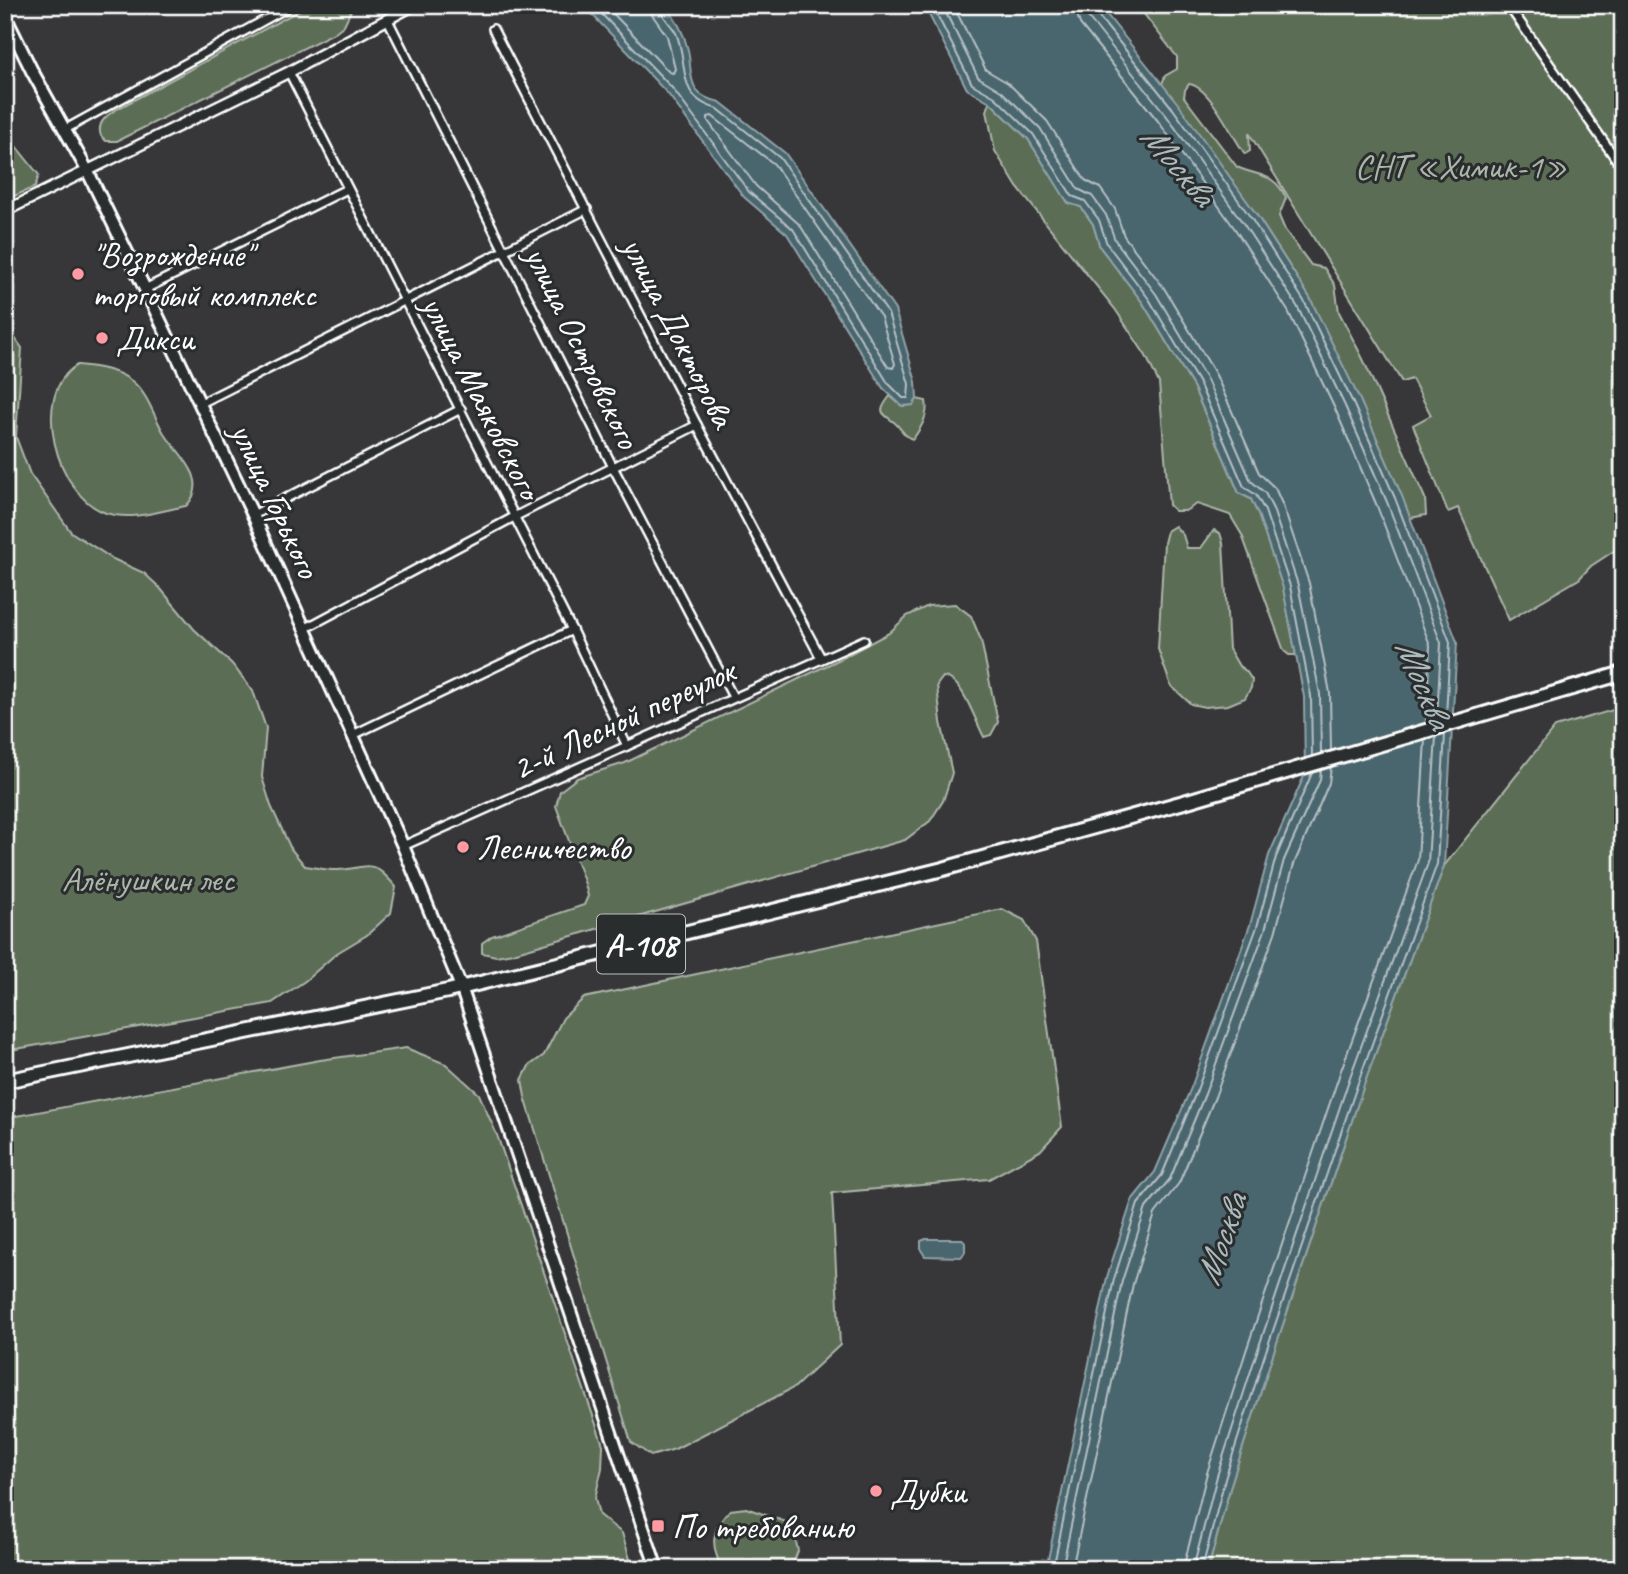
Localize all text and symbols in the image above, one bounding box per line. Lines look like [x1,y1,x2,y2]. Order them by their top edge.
water label: Москва [1131,114,1228,217]
park label: СНТ «Химик-1» [1355,144,1567,189]
street label: улица Докторова [610,228,747,437]
place label: "Возрождение" торговый комплекс [92,232,317,317]
street label: улица Островского [513,237,652,457]
marker: "Возрождение" торговый комплекс [70,266,86,282]
street label: улица Маяковского [410,286,554,510]
place label: Дикси [116,316,197,361]
marker: Дикси [94,330,110,346]
street label: улица Горького [219,414,332,586]
water label: Москва [1385,631,1465,738]
street label: 2-й Лесной переулок [504,647,745,791]
place label: Лесничество [477,825,632,870]
marker: Лесничество [455,839,471,855]
park label: Алёнушкин лес [62,857,235,902]
road number: А-108 [597,914,685,974]
water label: Москва [1183,1185,1259,1291]
place label: Дубки [890,1469,969,1514]
marker: Дубки [868,1483,884,1499]
place label: По требованию [672,1504,856,1549]
marker: По требованию [650,1518,666,1534]

